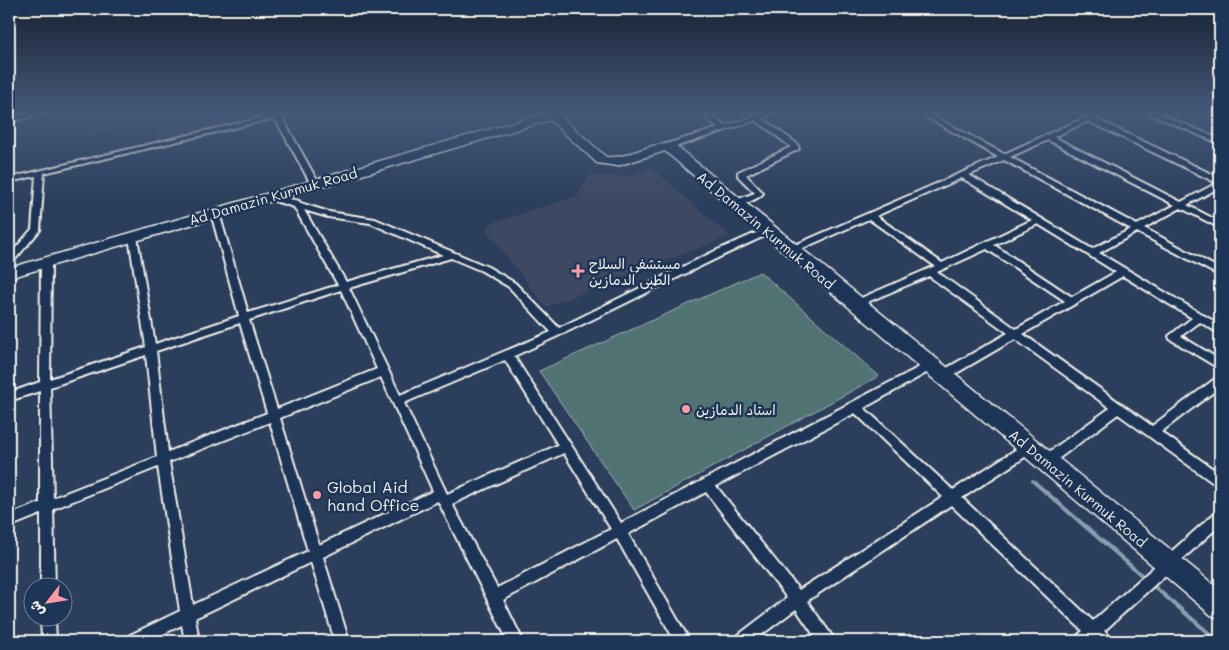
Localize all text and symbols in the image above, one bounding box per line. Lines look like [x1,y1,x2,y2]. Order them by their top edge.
street label: Ad Damazin Kurmuk Road [187,163,360,229]
street label: Ad Damazin Kurmuk Road [693,167,839,293]
place label: مستشفى السلاح الطبى الدمازين [589,254,681,289]
marker: مستشفى السلاح الطبى الدمازين [571,264,585,278]
place label: استاد الدمازين [696,400,776,419]
marker: استاد الدمازين [680,403,692,415]
street label: Ad Damazin Kurmuk Road [1005,425,1151,551]
place label: Global Aid hand Office [327,476,419,515]
marker: Global Aid hand Office [311,489,323,501]
north arrow [22,578,72,628]
text: ش [24,597,49,620]

